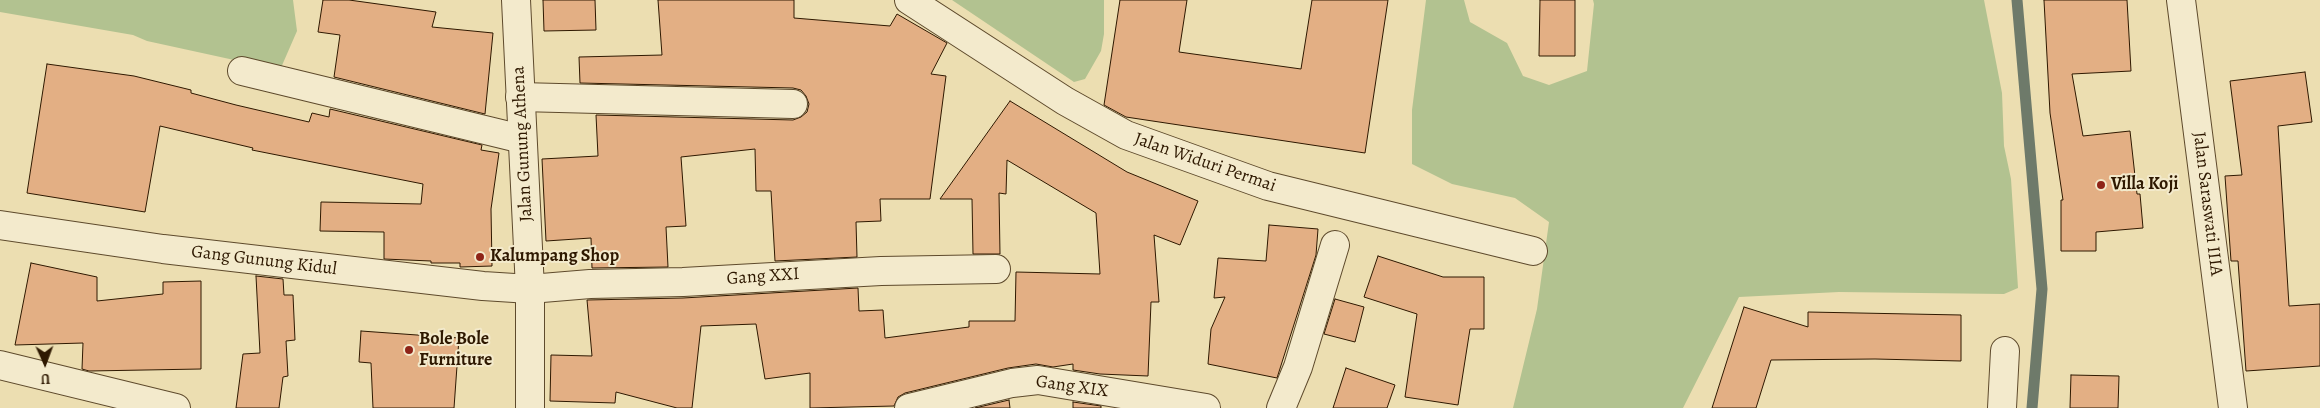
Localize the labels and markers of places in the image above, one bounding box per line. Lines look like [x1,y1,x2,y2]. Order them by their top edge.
place label: Villa Koji [2111,174,2179,196]
marker: Villa Koji [2095,179,2107,191]
place label: Kalumpang Shop [490,246,619,268]
marker: Kalumpang Shop [474,251,486,263]
place label: Bole Bole Furniture [419,329,492,372]
marker: Bole Bole Furniture [403,344,415,356]

